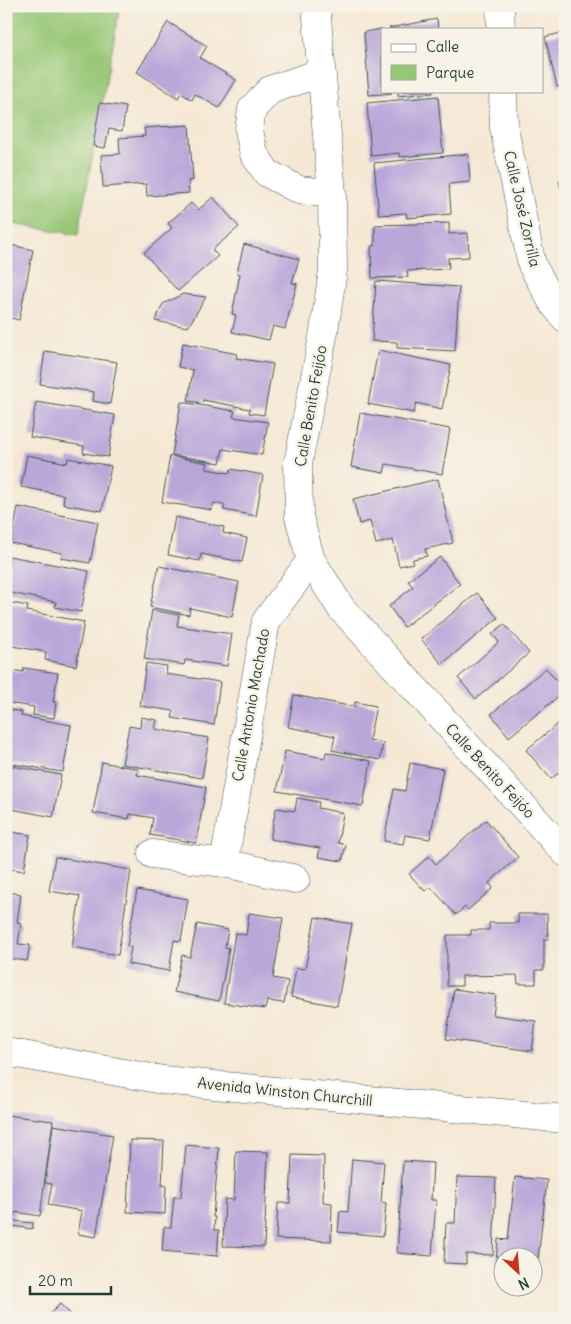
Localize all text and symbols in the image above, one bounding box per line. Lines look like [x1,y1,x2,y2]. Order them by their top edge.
legend [381,28,544,92]
text: Calle [426,37,459,56]
text: Parque [426,63,474,82]
street label: Calle José Zorrilla [500,149,545,269]
street label: Calle Benito Feijóo [290,344,331,468]
street label: Calle Antonio Machado [228,627,273,783]
street label: Calle Benito Feijóo [441,719,539,822]
street label: Avenida Winston Churchill [197,1073,373,1110]
north arrow [494,1246,544,1296]
scale bar [30,1264,111,1296]
text: 20 m [38,1271,73,1290]
text: N [515,1273,532,1294]

